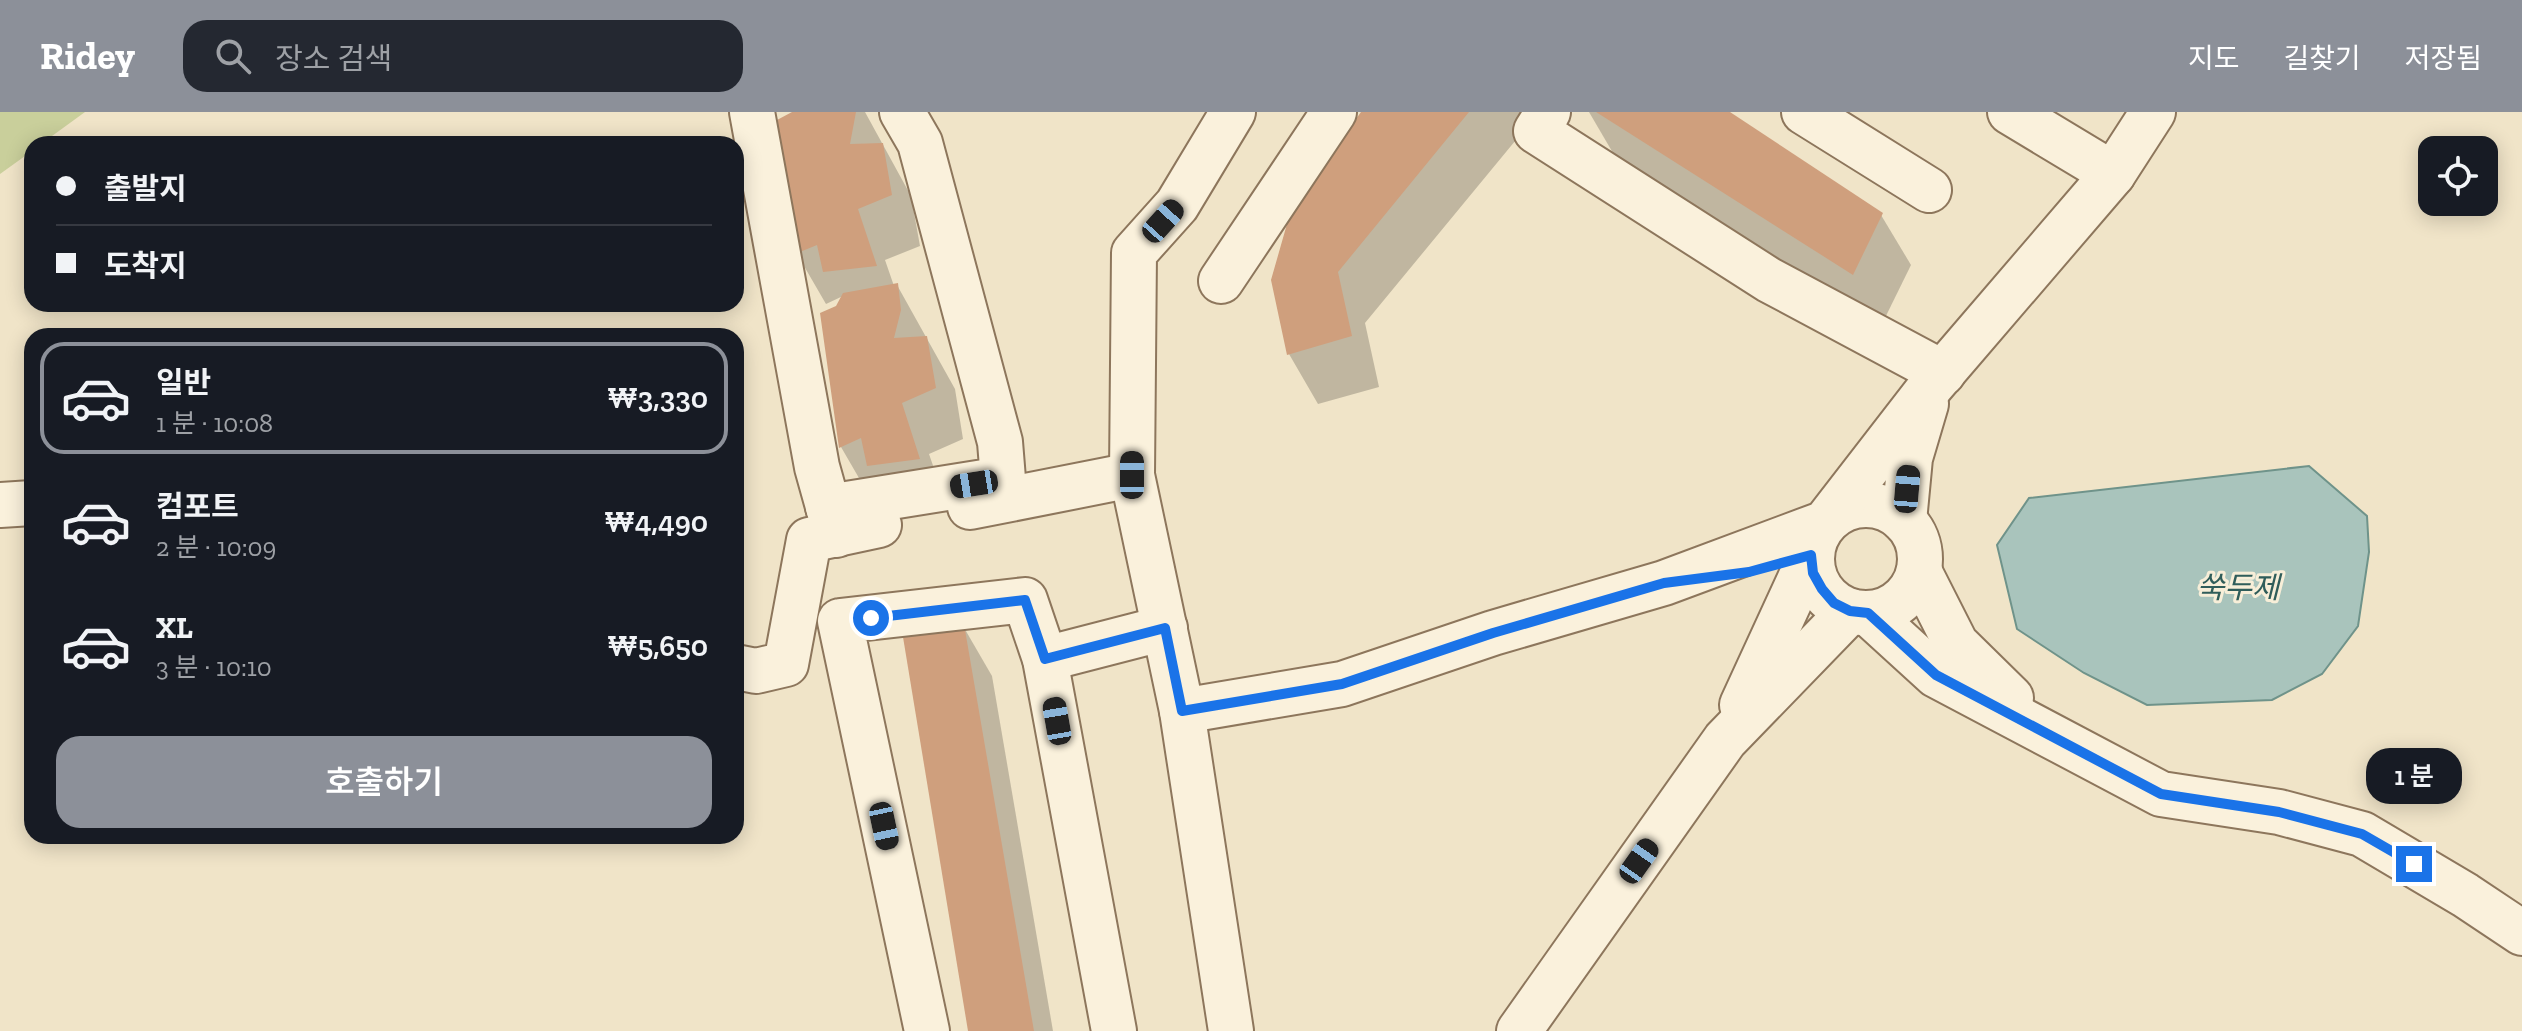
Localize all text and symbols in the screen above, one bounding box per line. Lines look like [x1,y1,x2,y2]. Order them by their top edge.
search box [183,20,743,92]
text: Ridey [40,33,135,79]
icon: search [211,34,255,78]
text: 장소 검색 [275,41,392,77]
text: 지도 [2188,42,2239,75]
text: 길찾기 [2283,42,2361,75]
text: 저장됨 [2405,42,2482,75]
map controls [2418,136,2498,216]
button: locate [2418,136,2498,216]
text: 출발지 [104,171,187,207]
car [1138,195,1188,247]
text: 도착지 [104,248,187,284]
icon: car [60,362,132,434]
text: 일반 [156,365,211,401]
text: ₩3,330 [607,380,708,416]
text: 1 분 · 10:08 [156,407,273,439]
car [1120,451,1144,499]
car [1893,464,1921,514]
car [948,468,1000,500]
icon: car [60,486,132,558]
text: 컴포트 [156,489,239,525]
text: ₩4,490 [604,504,708,540]
text: 2 분 · 10:09 [156,531,276,563]
water label: 쑥두제 [2197,570,2283,606]
route start [853,600,889,636]
icon: car [60,610,132,682]
text: XL [156,610,193,646]
text: ₩5,650 [607,628,708,664]
text: 3 분 · 10:10 [156,651,272,683]
car [1041,695,1073,747]
button: 호출하기 [56,736,712,828]
callout: 1 분 [2366,748,2462,804]
text: 1 분 [2394,760,2434,792]
car [867,800,901,852]
car [1615,834,1663,888]
route end [2396,846,2432,882]

